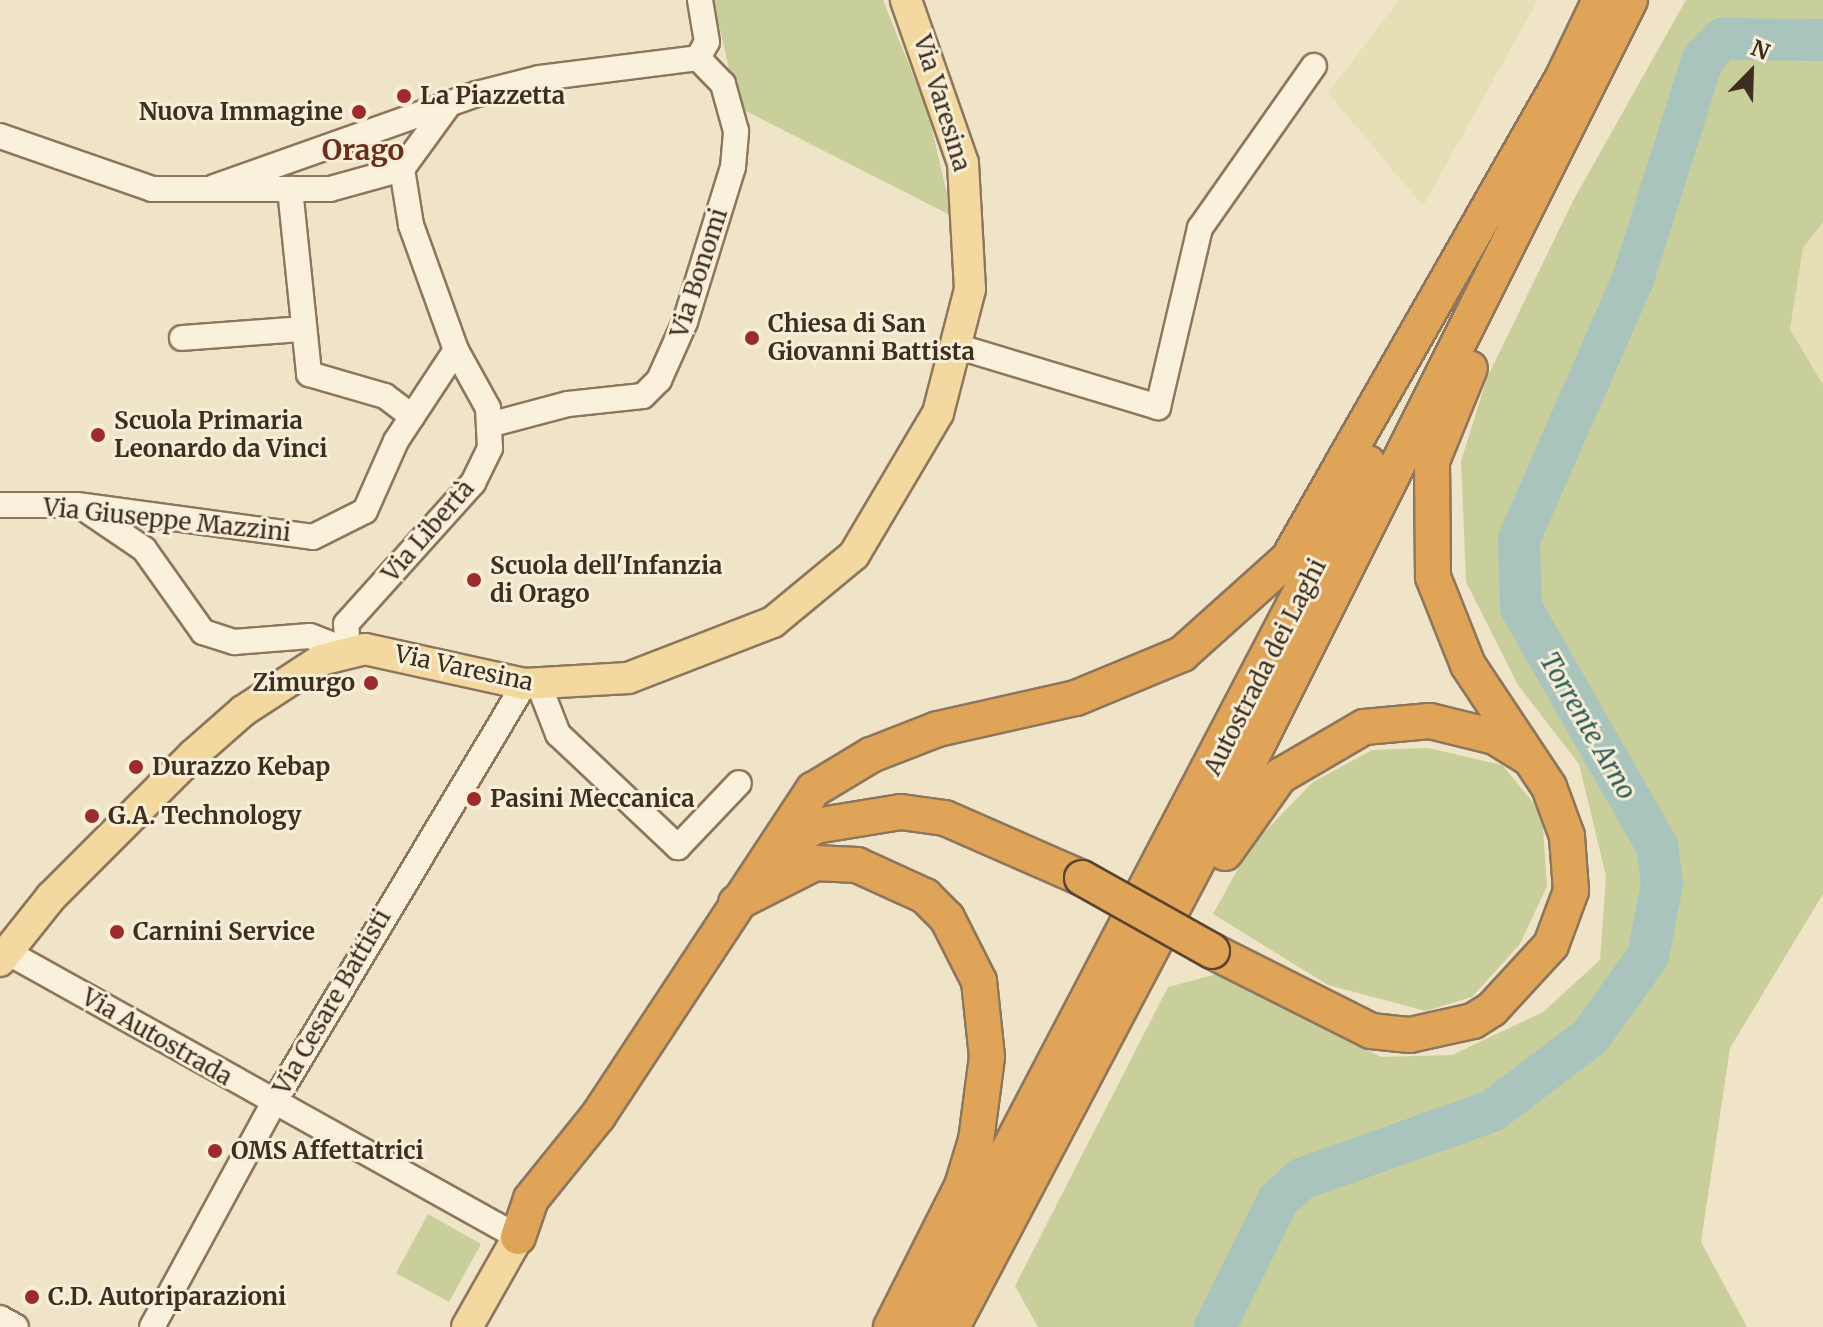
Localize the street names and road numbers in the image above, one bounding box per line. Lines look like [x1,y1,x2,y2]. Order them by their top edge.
street label: Via Varesina [908,31,976,175]
street label: Via Bonomi [665,205,733,341]
street label: Via Libertà [376,474,480,588]
street label: Via Giuseppe Mazzini [42,493,292,547]
street label: Autostrada dei Laghi [1198,554,1332,780]
street label: Via Varesina [392,639,536,697]
street label: Via Cesare Battisti [267,904,397,1100]
street label: Via Autostrada [77,982,237,1092]

